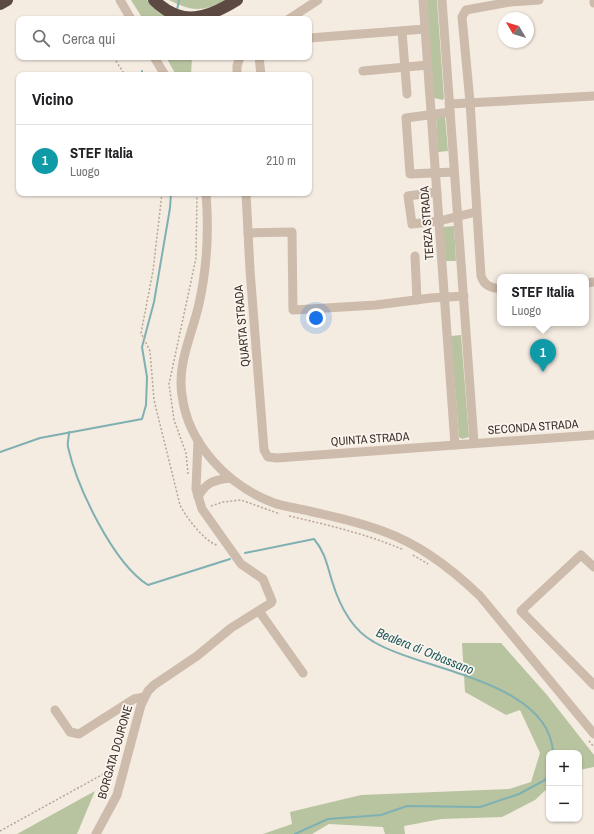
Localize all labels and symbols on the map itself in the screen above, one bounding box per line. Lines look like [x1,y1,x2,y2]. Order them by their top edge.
north arrow [498,12,534,48]
street label: TERZA STRADA [416,185,438,261]
street label: QUARTA STRADA [230,284,254,368]
your location [306,308,326,328]
pin: 1 [530,339,556,372]
street label: SECONDA STRADA [487,416,579,438]
street label: QUINTA STRADA [330,428,410,450]
water label: Bealera di Orbassano [374,624,476,678]
street label: BORGATA DOJRONE [94,703,136,801]

